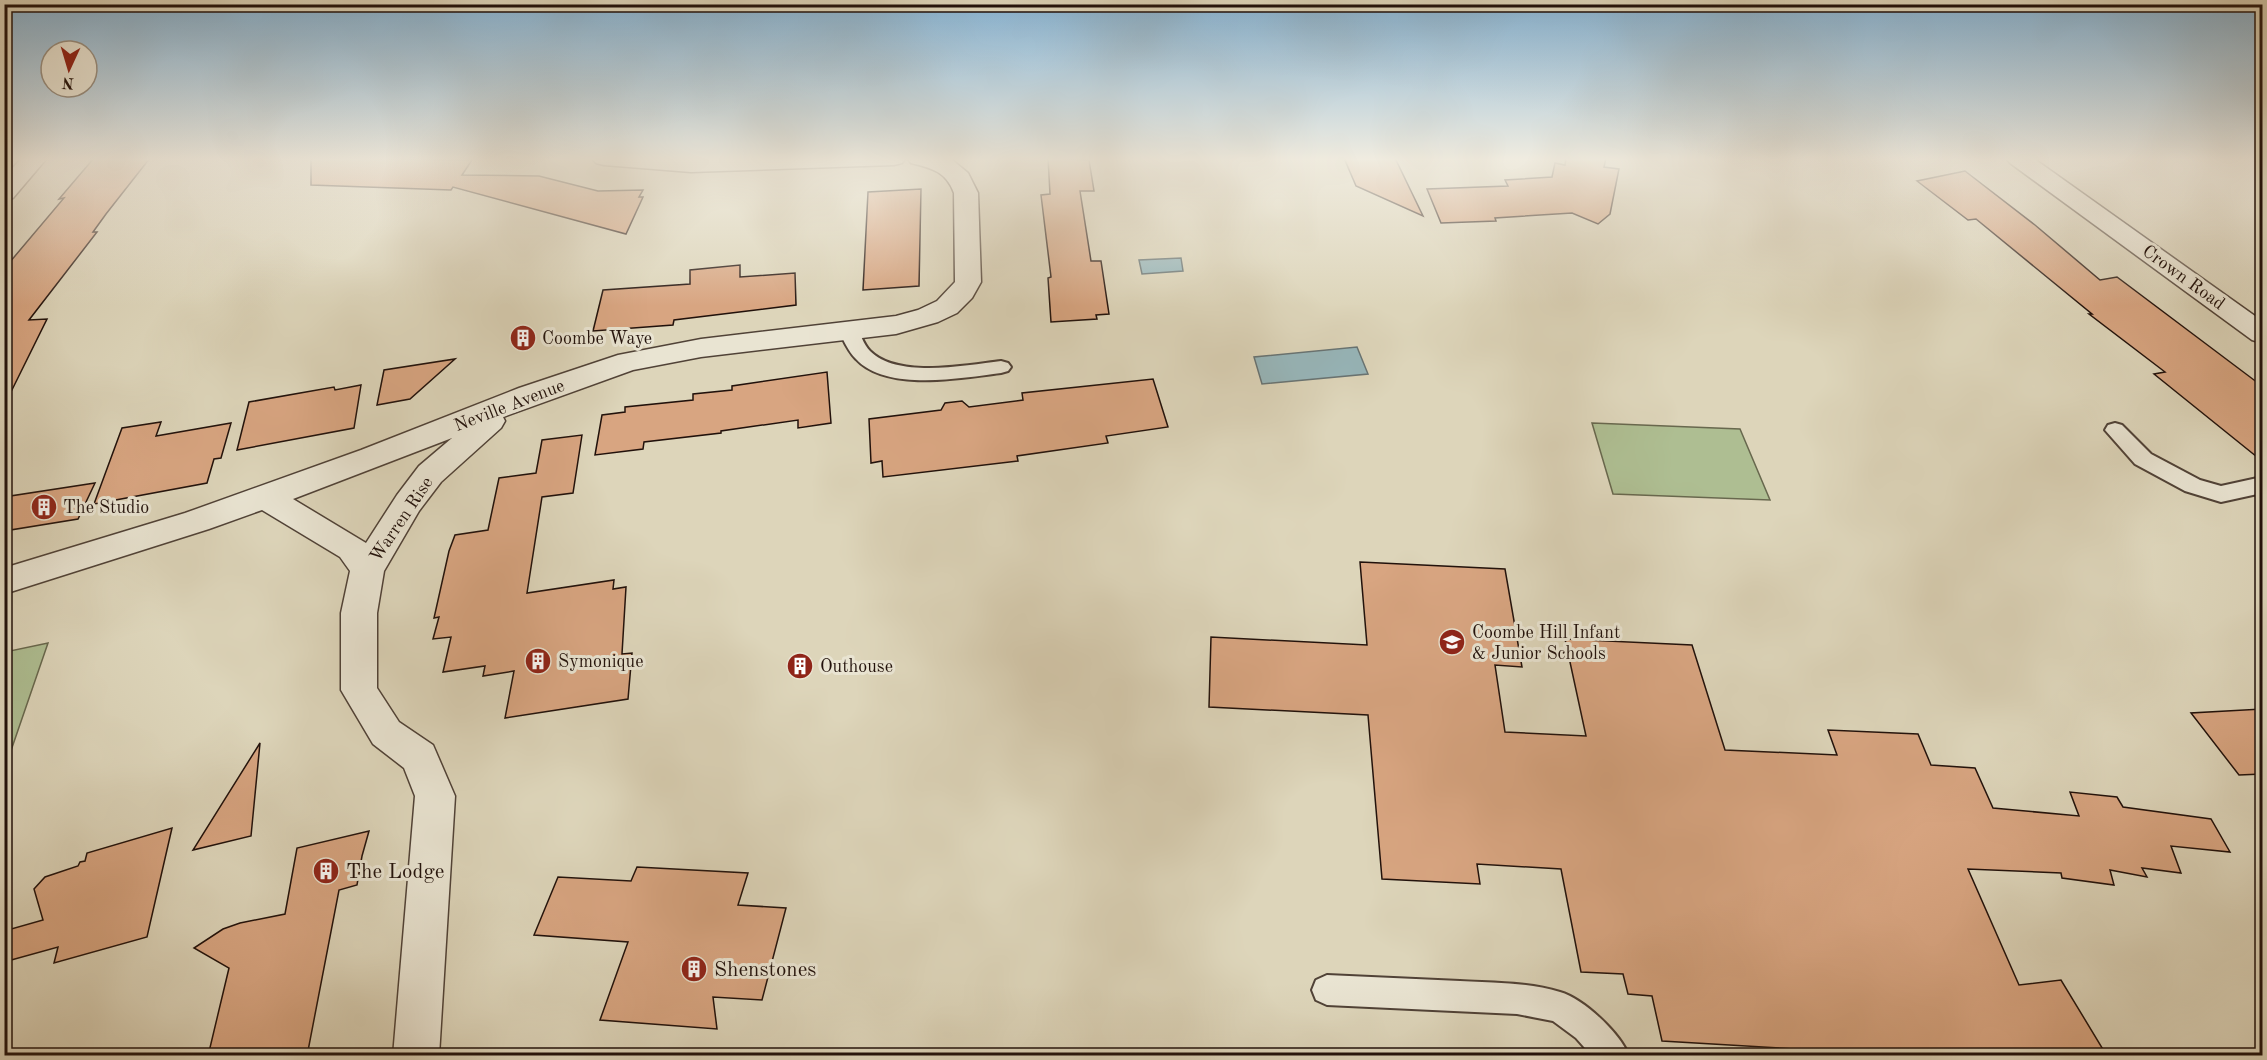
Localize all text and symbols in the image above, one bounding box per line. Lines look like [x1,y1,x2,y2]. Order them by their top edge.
north arrow [39,39,99,99]
text: N [61,74,75,90]
street label: Crown Road [2139,242,2228,314]
building icon: Coombe Waye [508,323,538,353]
place label: Coombe Waye [542,330,652,348]
street label: Neville Avenue [452,377,567,435]
street label: Warren Rise [367,474,437,565]
building icon: The Studio [29,492,59,522]
place label: The Studio [63,499,149,517]
place label: Coombe Hill Infant & Junior Schools [1472,624,1620,663]
school or university icon: Coombe Hill Infant & Junior Schools [1437,627,1467,657]
building icon: Symonique [523,646,553,676]
building icon: Outhouse [785,651,815,681]
place label: Symonique [558,653,643,671]
place label: Outhouse [820,658,893,676]
building icon: The Lodge [311,856,341,886]
place label: The Lodge [346,862,444,883]
building icon: Shenstones [679,954,709,984]
place label: Shenstones [714,960,816,981]

